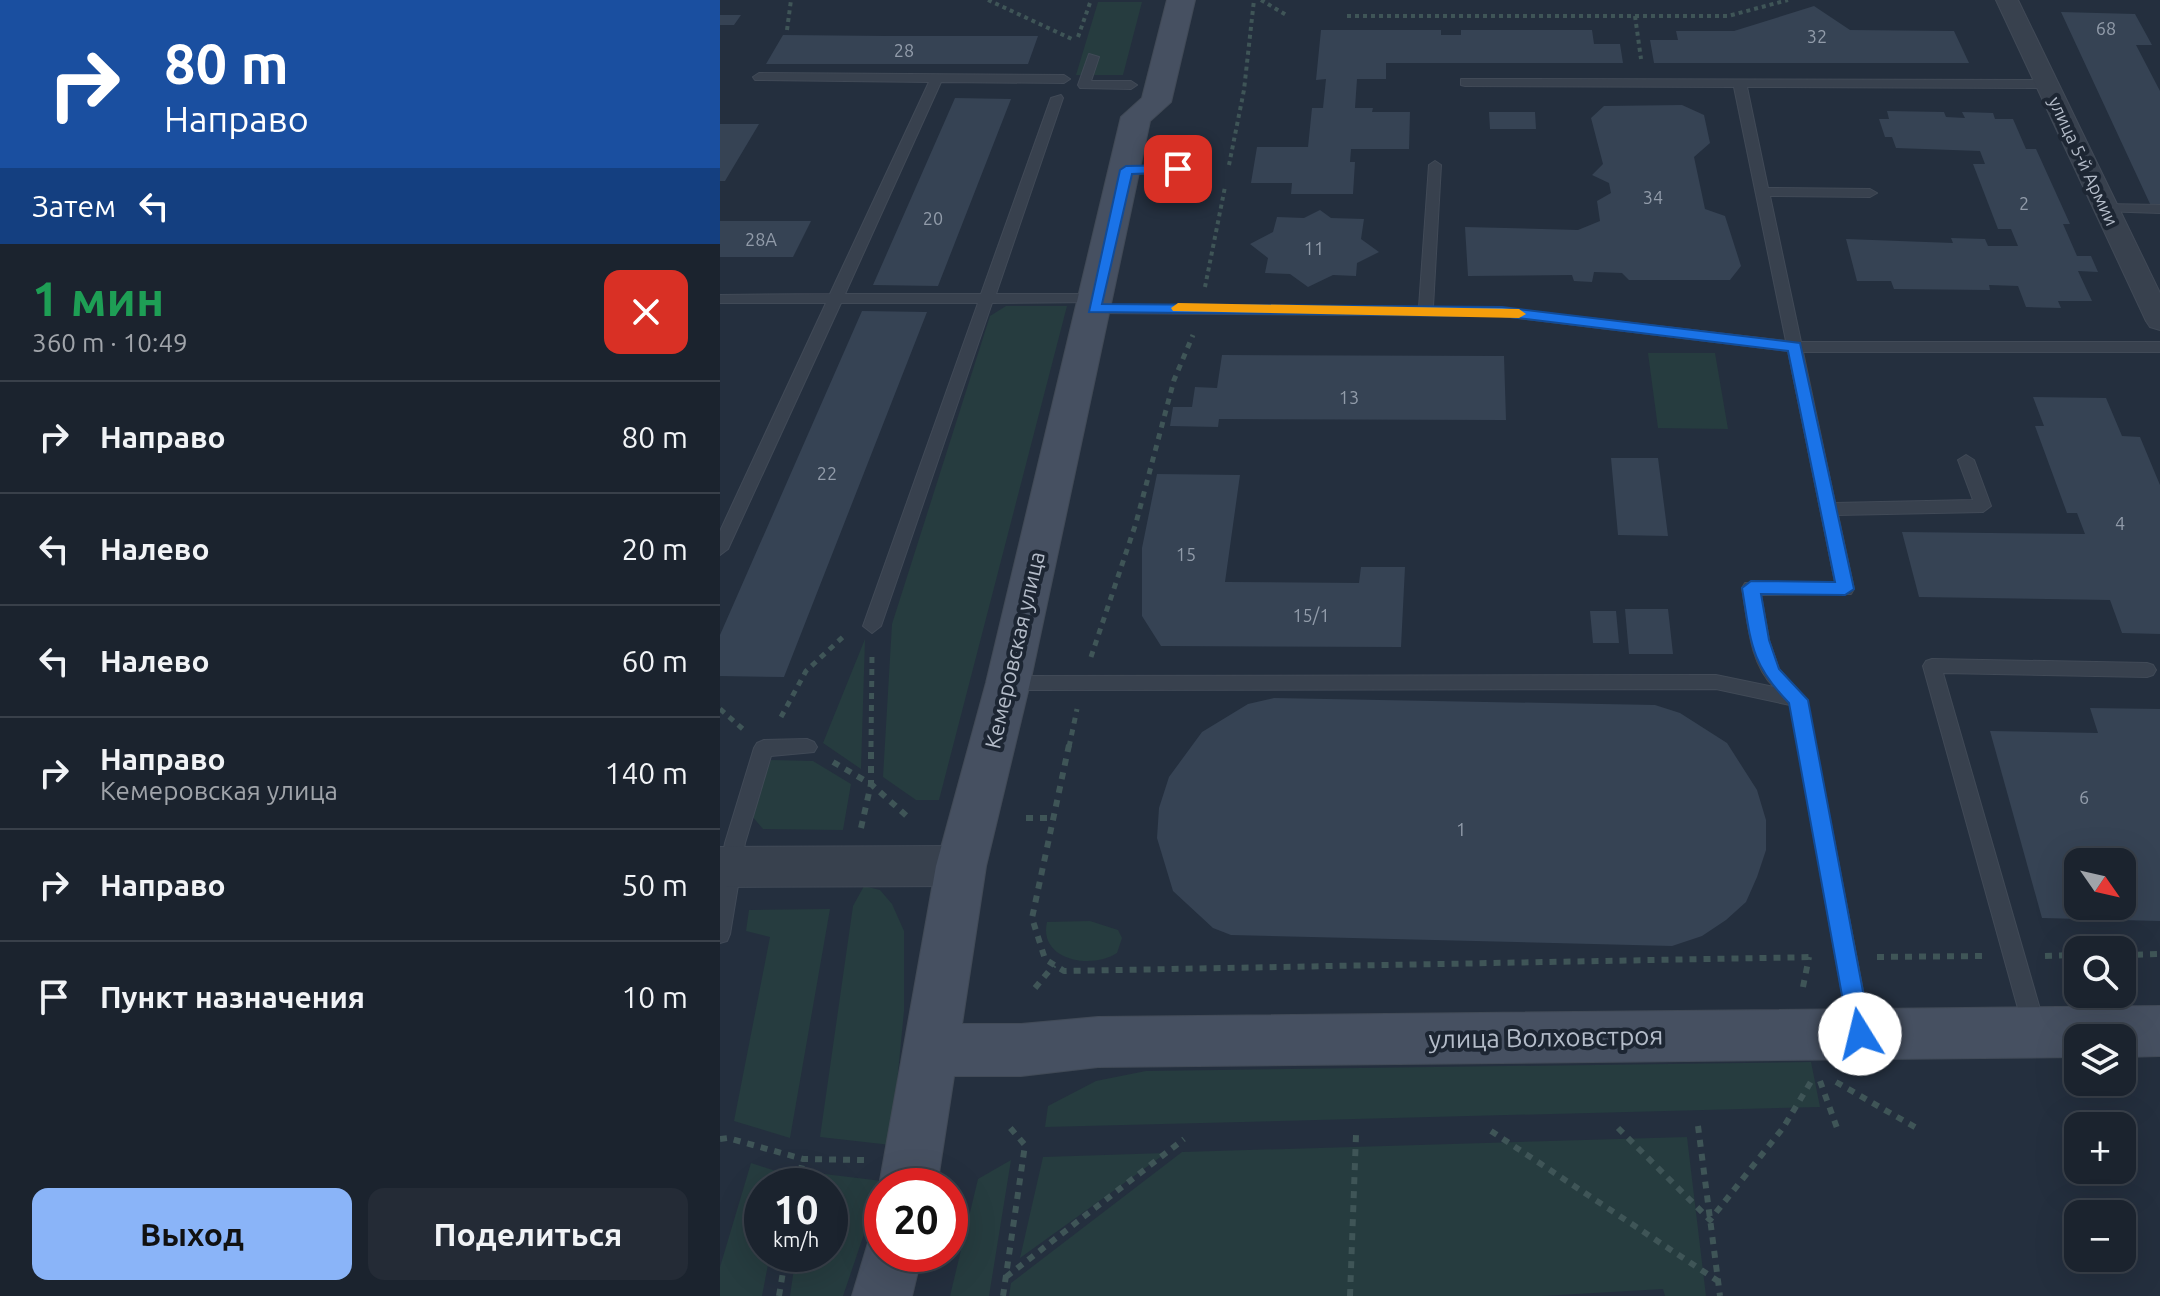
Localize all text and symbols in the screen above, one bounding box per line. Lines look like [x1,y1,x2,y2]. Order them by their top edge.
house number: 68 [2096,18,2116,38]
house number: 32 [1807,26,1827,46]
icon: right [32,32,136,136]
text: 80 m [164,32,289,95]
house number: 28 [894,40,914,60]
street label: улица 5-й Армии [2045,93,2123,229]
text: Направо [164,98,309,139]
pin [1144,135,1212,203]
icon: arrive [1156,147,1200,191]
icon: left [132,184,176,228]
house number: 34 [1643,187,1663,207]
text: Затем [32,189,116,223]
house number: 2 [2019,193,2029,213]
house number: 20 [923,208,943,228]
house number: 28А [745,229,777,249]
house number: 11 [1304,238,1324,258]
button: close [604,270,688,354]
text: 1 мин [32,271,164,325]
text: 360 m · 10:49 [32,328,188,357]
house number: 13 [1339,387,1359,407]
icon: right [32,415,76,459]
text: Направо [100,420,226,454]
text: 80 m [621,420,688,454]
house number: 22 [817,463,837,483]
house number: 4 [2115,513,2125,533]
icon: left [32,527,76,571]
text: Налево [100,532,210,566]
text: 20 m [621,532,688,566]
house number: 15 [1176,544,1196,564]
street label: Кемеровская улица [979,549,1049,751]
house number: 15/1 [1292,605,1330,625]
icon: left [32,639,76,683]
text: Налево [100,644,210,678]
text: 60 m [621,644,688,678]
text: Направо [100,742,226,776]
icon: right [32,751,76,795]
text: 140 m [604,756,688,790]
text: Кемеровская улица [100,776,338,805]
house number: 6 [2079,787,2089,807]
house number: 1 [1456,819,1466,839]
north arrow [2064,848,2136,920]
map controls [2064,848,2136,1272]
icon: right [32,863,76,907]
text: Направо [100,868,226,902]
text: 50 m [621,868,688,902]
button: search [2064,936,2136,1008]
icon: arrive [32,975,76,1019]
text: Пункт назначения [100,980,365,1014]
text: 10 m [621,980,688,1014]
position arrow [1818,992,1902,1076]
street label: улица Волховстроя [1428,1020,1664,1054]
button: layers [2064,1024,2136,1096]
button: + [2064,1112,2136,1184]
speed limit sign: 20 [864,1168,968,1272]
text: 10 [773,1187,819,1232]
button: Выход [32,1188,352,1280]
button: Поделиться [368,1188,688,1280]
button: − [2064,1200,2136,1272]
text: km/h [773,1228,819,1251]

